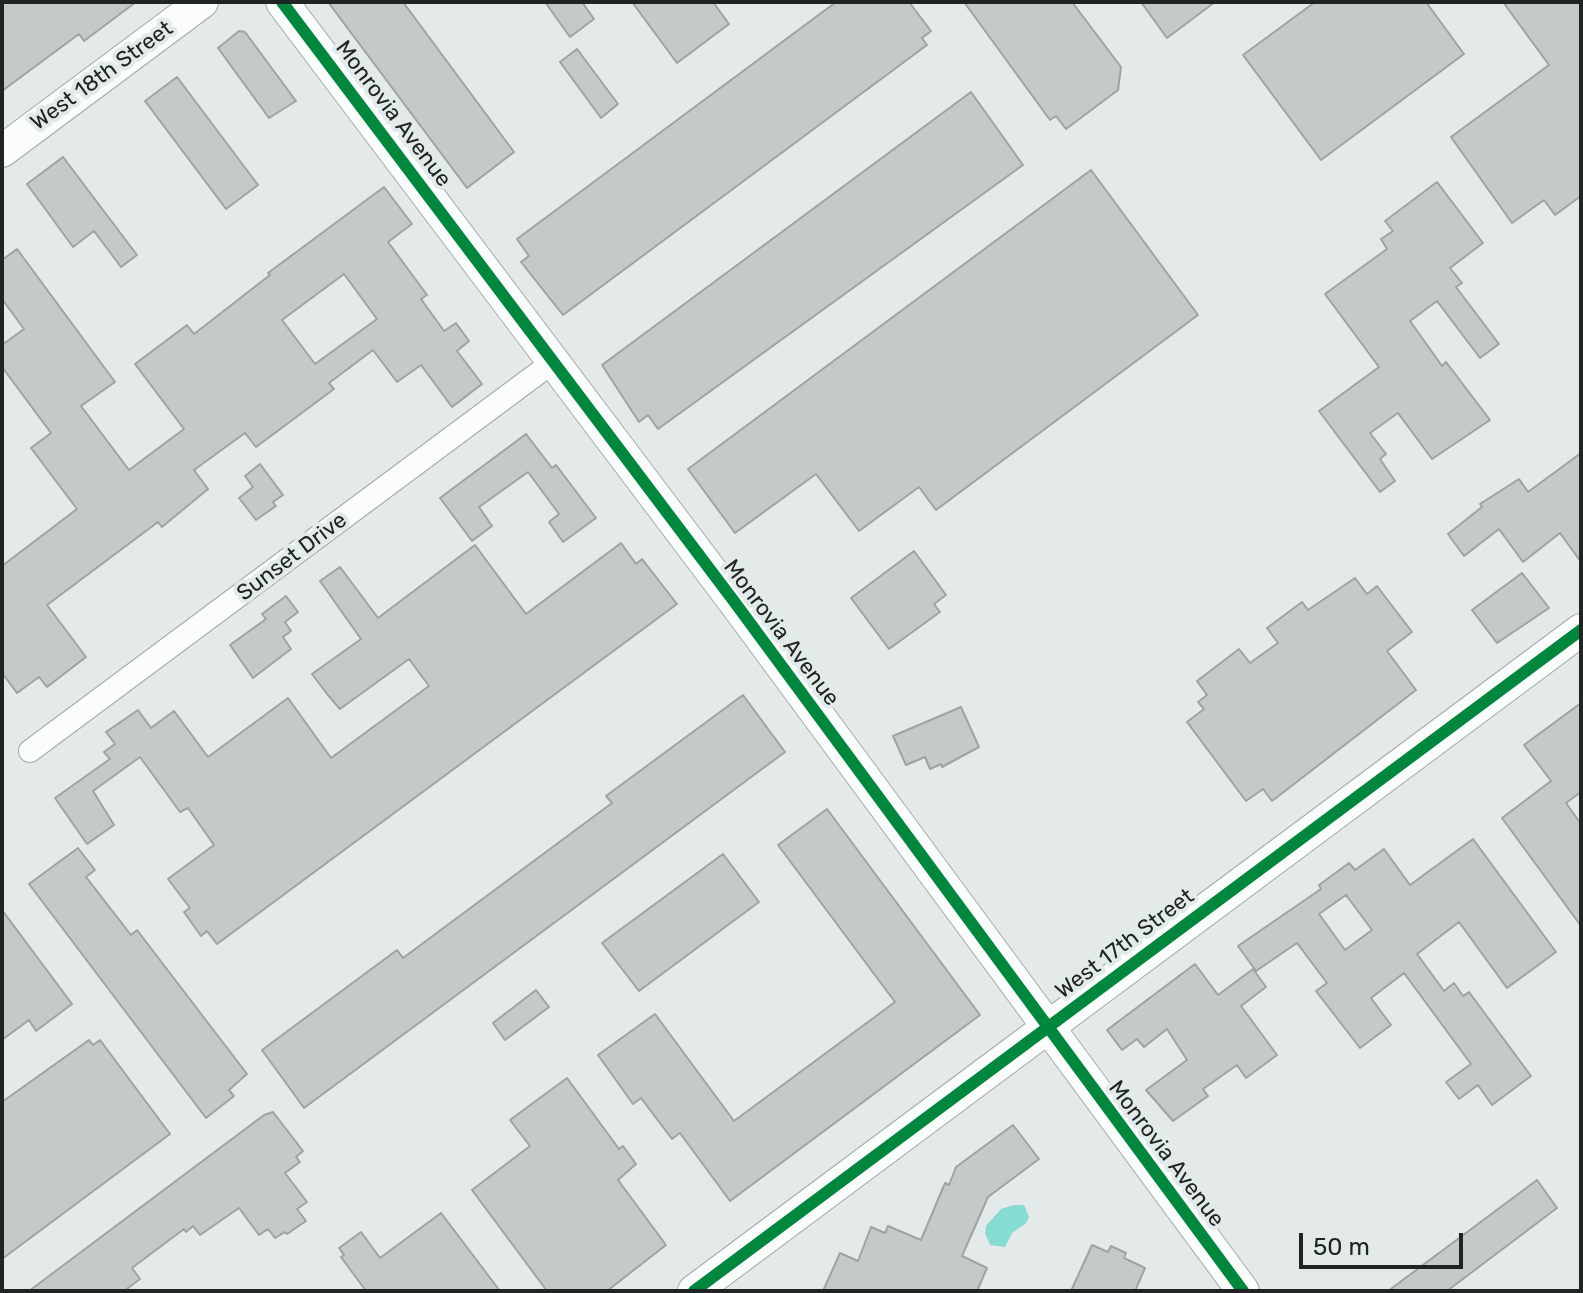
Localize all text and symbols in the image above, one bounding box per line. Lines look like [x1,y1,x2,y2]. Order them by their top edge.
street label: West 18th Street [26,16,178,136]
street label: Monrovia Avenue [330,36,456,192]
street label: Sunset Drive [232,507,352,607]
street label: Monrovia Avenue [718,555,844,711]
street label: West 17th Street [1051,883,1199,1005]
street label: Monrovia Avenue [1103,1076,1229,1232]
scale bar [1303,1217,1467,1267]
text: 50 m [1313,1233,1370,1261]

